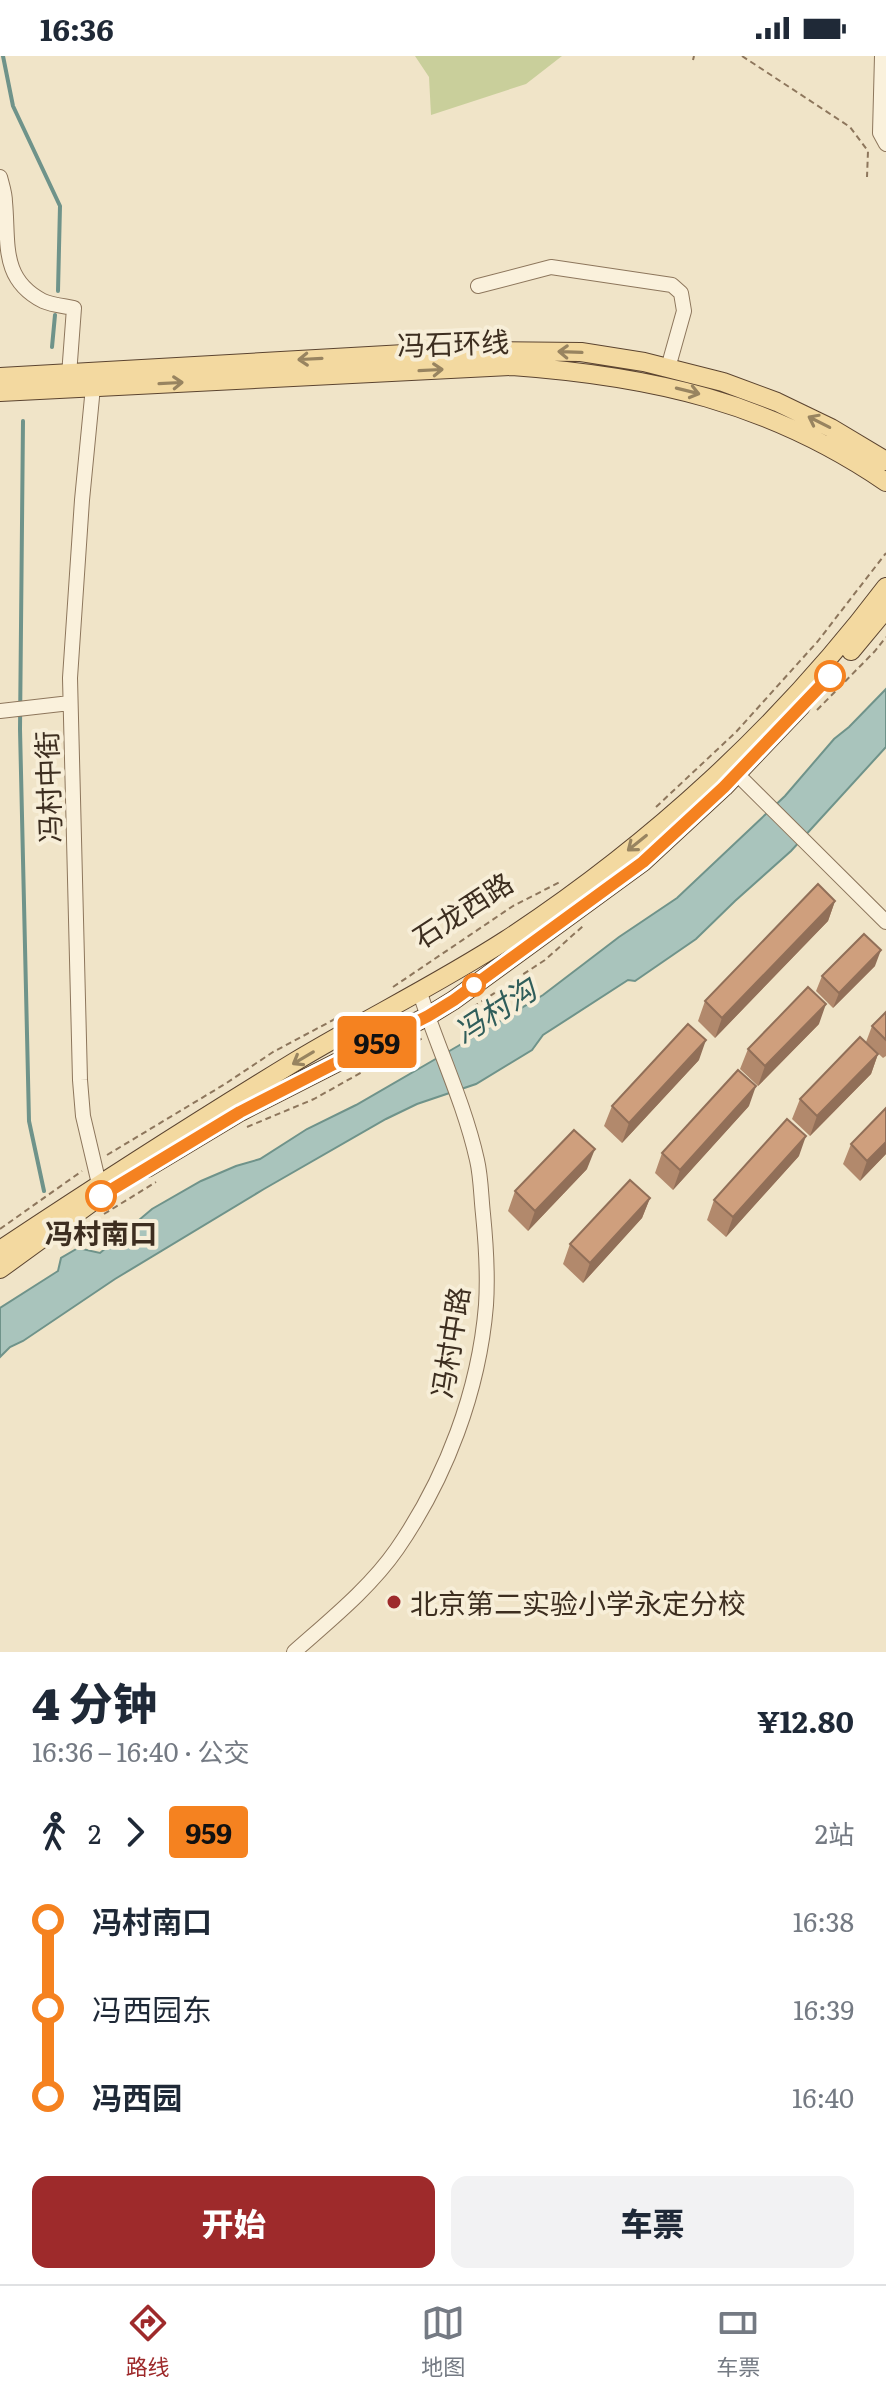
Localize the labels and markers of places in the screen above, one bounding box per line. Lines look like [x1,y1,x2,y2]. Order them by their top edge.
unlabelled marker [815,661,845,691]
unlabelled marker [463,974,485,996]
marker: 冯村南口 [86,1181,116,1211]
place label: 冯村南口 [45,1211,157,1253]
place label: 北京第二实验小学永定分校 [410,1581,746,1623]
marker: 北京第二实验小学永定分校 [385,1593,403,1611]

